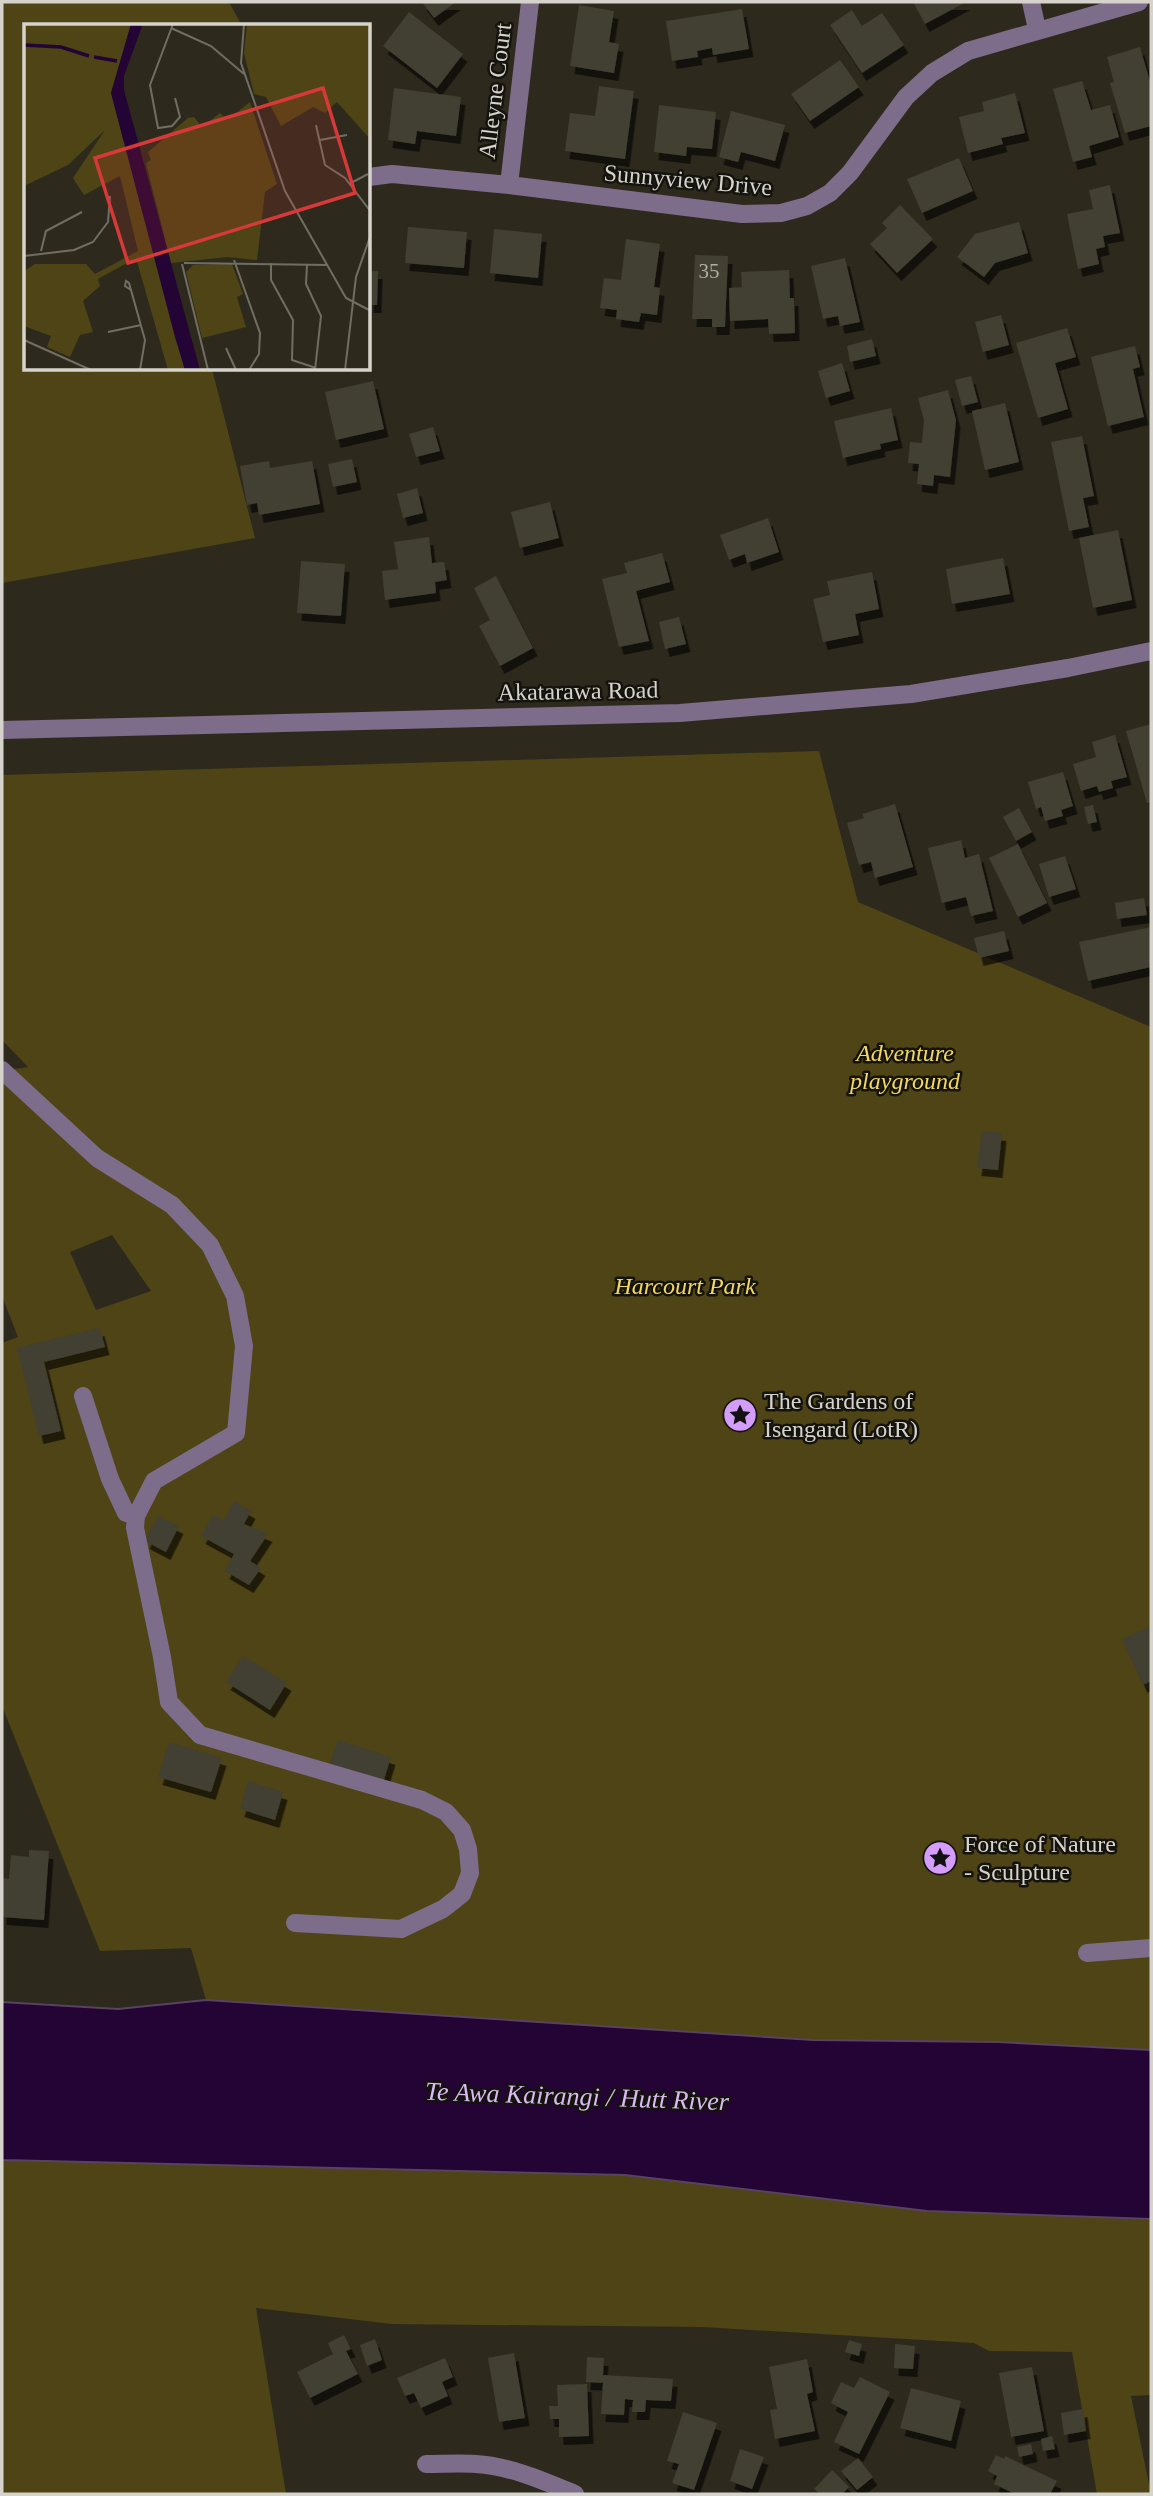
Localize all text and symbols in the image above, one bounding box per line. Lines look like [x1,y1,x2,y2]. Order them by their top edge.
street label: Alleyne Court [474,21,516,160]
inset map [24,24,371,371]
street label: Sunnyview Drive [603,160,773,200]
house number: 35 [699,259,720,283]
street label: Akatarawa Road [497,677,659,705]
park label: Adventure playground [848,1040,961,1094]
park label: Harcourt Park [613,1273,756,1299]
place label: The Gardens of Isengard (LotR) [764,1388,918,1442]
place icon: The Gardens of Isengard (LotR) [721,1396,759,1434]
place label: Force of Nature - Sculpture [964,1831,1116,1885]
place icon: Force of Nature - Sculpture [921,1839,959,1877]
water label: Te Awa Kairangi / Hutt River [425,2077,730,2116]

